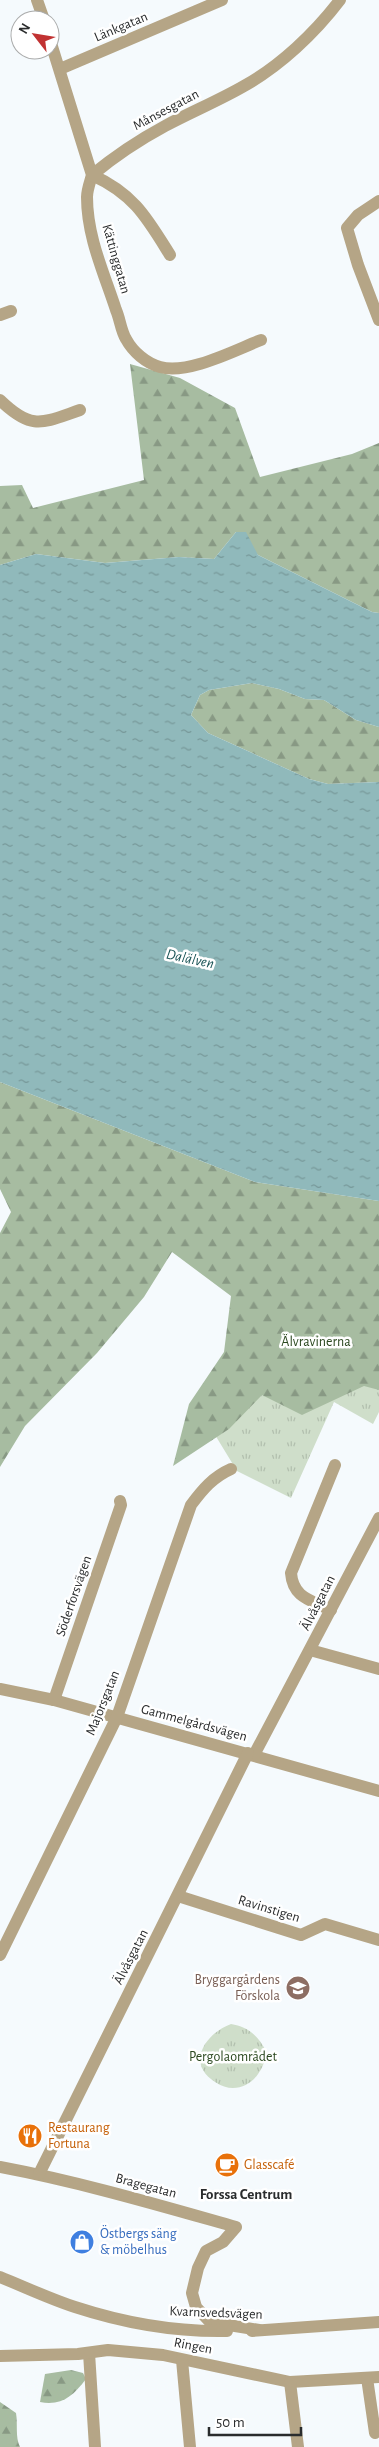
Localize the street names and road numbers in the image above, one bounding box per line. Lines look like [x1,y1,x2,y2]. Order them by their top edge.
street label: Länkgatan [92,9,150,45]
street label: Månsesgatan [131,87,201,133]
street label: Kättinggatan [99,223,133,295]
street label: Söderforsvägen [54,1554,94,1638]
street label: Älvåsgatan [296,1572,338,1633]
street label: Majorsgatan [84,1669,122,1737]
street label: Gammelgårdsvägen [139,1702,249,1744]
street label: Ravinstigen [236,1893,302,1925]
street label: Älvåsgatan [109,1926,151,1987]
street label: Bragegatan [114,2171,178,2201]
street label: Kvarnsvedsvägen [169,2304,263,2322]
street label: Ringen [173,2335,213,2357]

